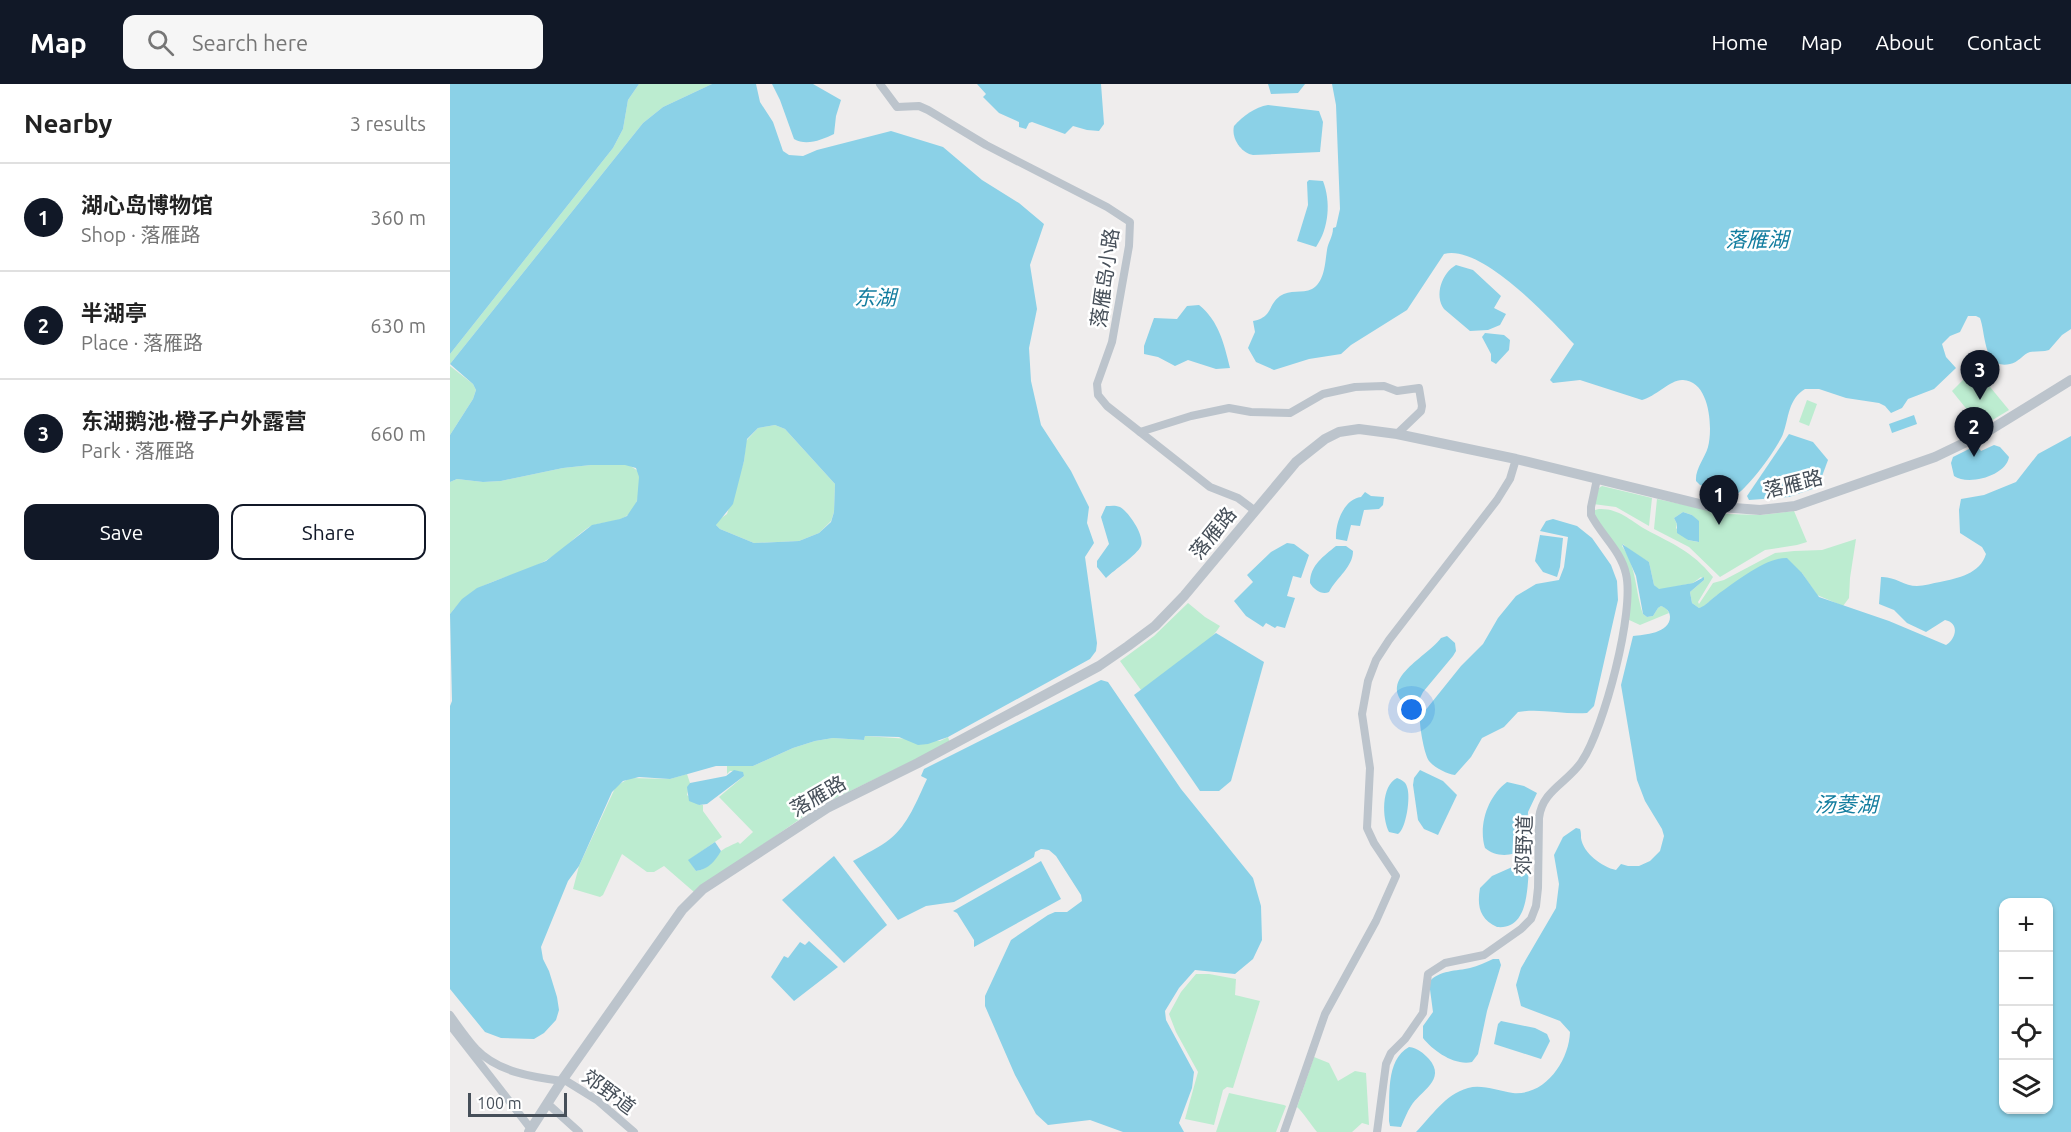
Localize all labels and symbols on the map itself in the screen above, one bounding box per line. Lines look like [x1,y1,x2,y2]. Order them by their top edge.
street label: 落雁岛小路 [1086,227,1123,329]
water label: 落雁湖 [1726,227,1791,251]
water label: 东湖 [854,285,899,309]
pin: 3 [1960,350,2000,400]
pin: 2 [1954,408,1994,457]
street label: 落雁路 [1761,465,1825,502]
pin: 1 [1700,476,1738,525]
street label: 落雁路 [1185,502,1240,563]
your location [1397,695,1426,724]
street label: 落雁路 [786,771,849,821]
water label: 汤菱湖 [1815,792,1880,816]
street label: 郊野道 [1511,815,1536,875]
street label: 郊野道 [578,1064,640,1119]
scale bar [468,1090,567,1118]

